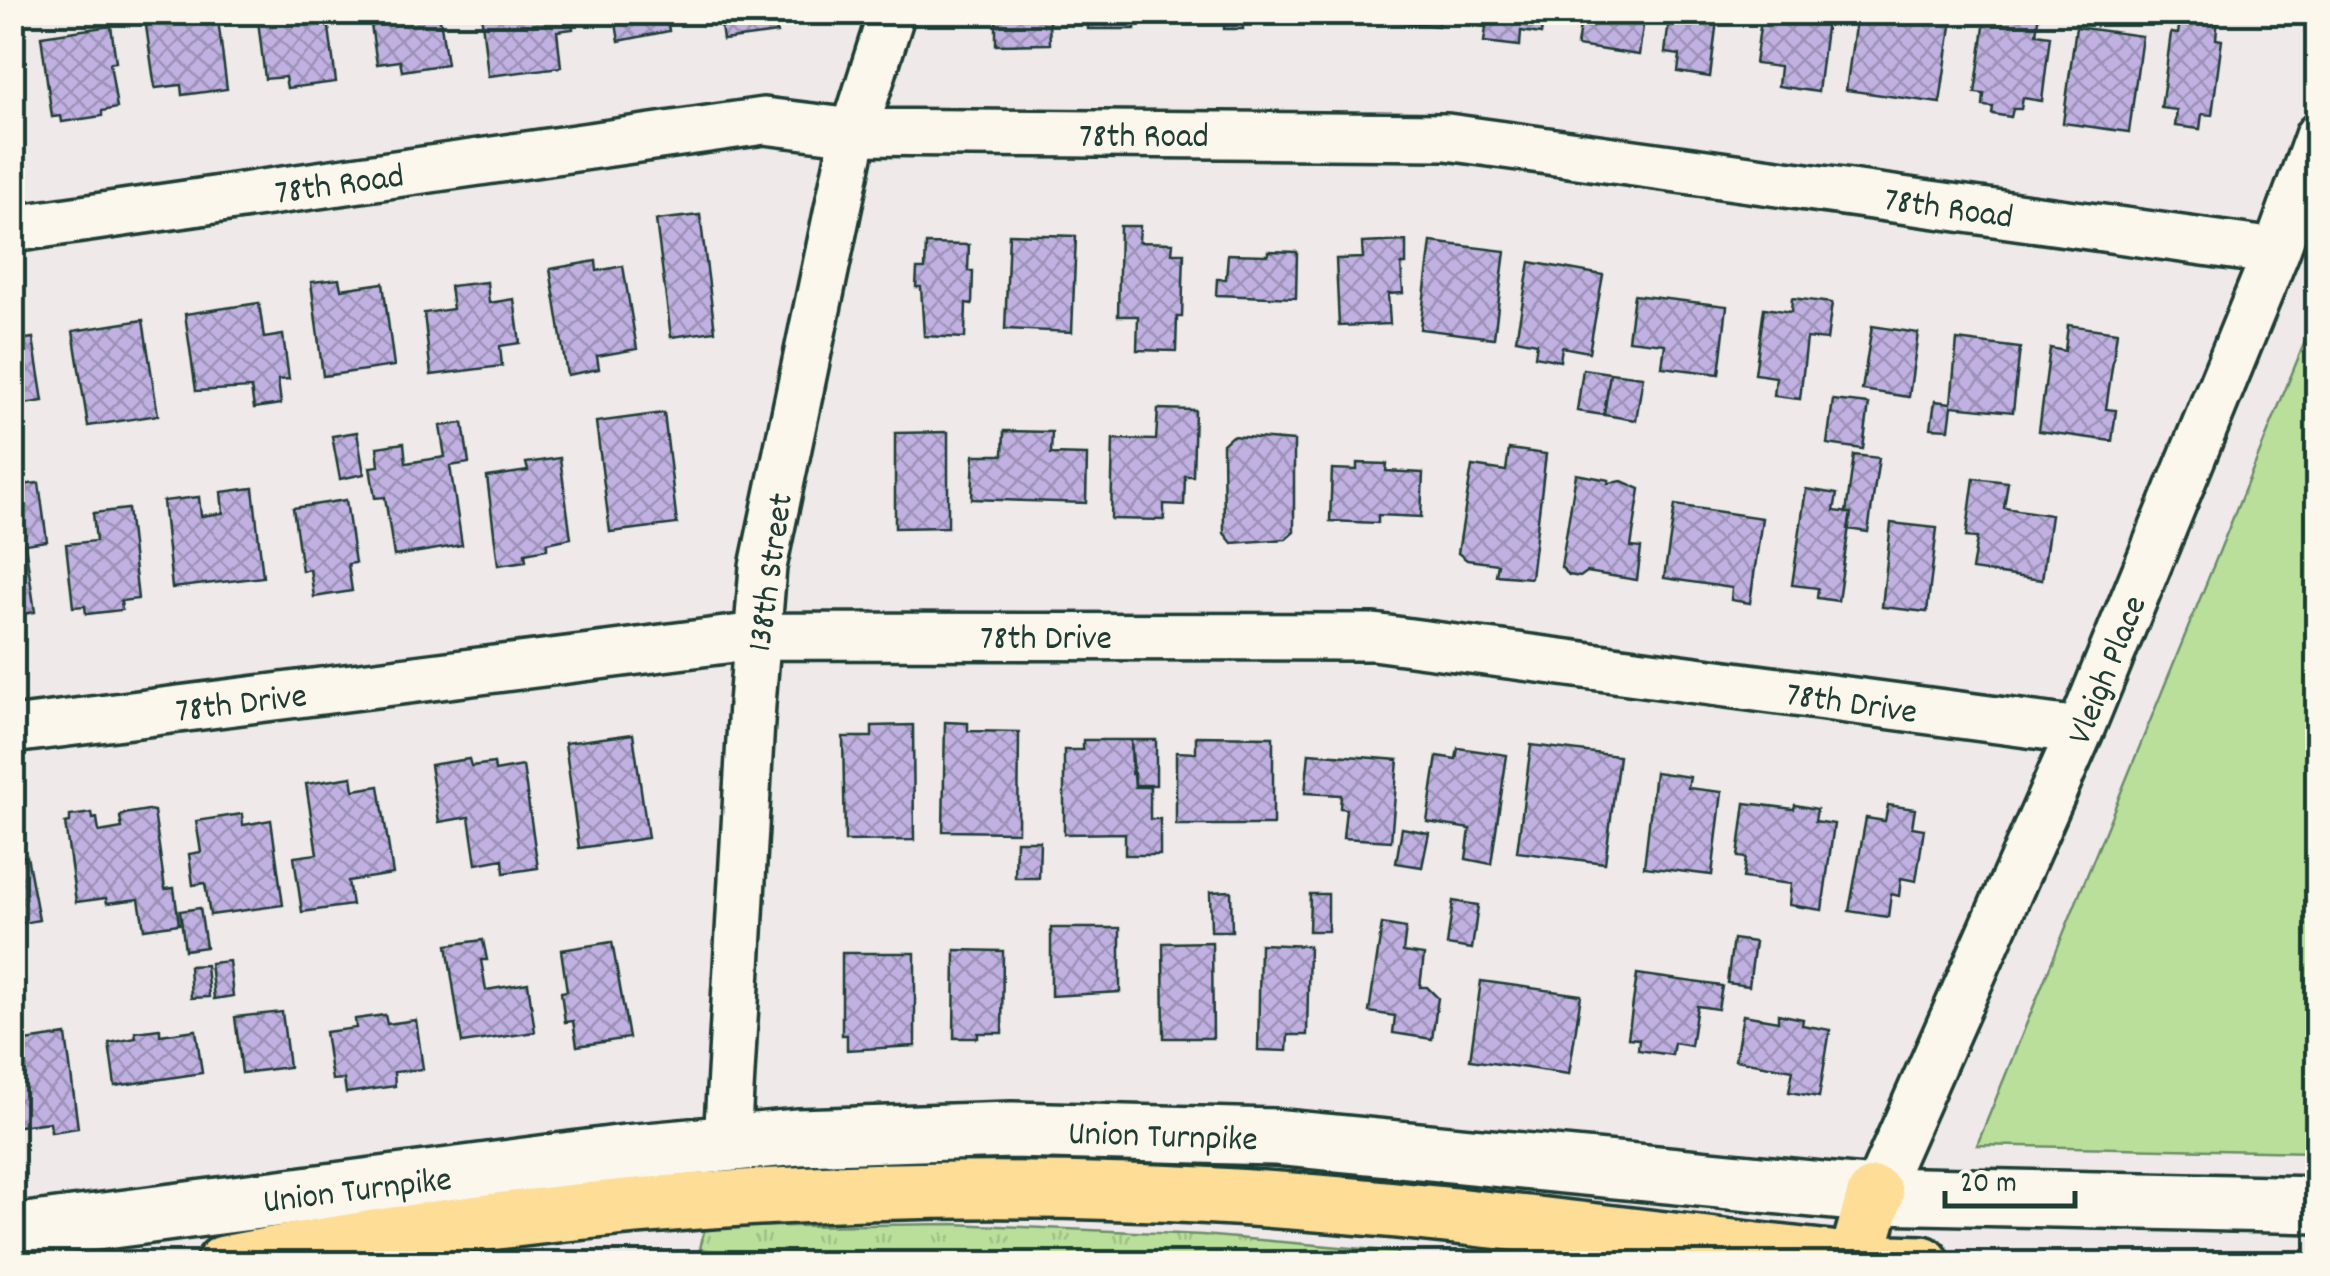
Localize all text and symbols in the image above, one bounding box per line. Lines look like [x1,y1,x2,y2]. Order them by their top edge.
street label: 78th Road [1079,114,1209,164]
street label: 78th Road [272,153,407,221]
street label: 78th Road [1881,177,2016,245]
street label: 138th Street [737,490,809,655]
street label: Vleigh Place [2057,589,2162,753]
street label: 78th Drive [980,616,1112,666]
street label: 78th Drive [1783,672,1920,740]
street label: 78th Drive [173,673,310,739]
street label: Union Turnpike [1067,1111,1259,1167]
scale bar [1945,1146,2075,1208]
street label: Union Turnpike [260,1157,455,1229]
text: 20 m [1960,1164,2017,1207]

